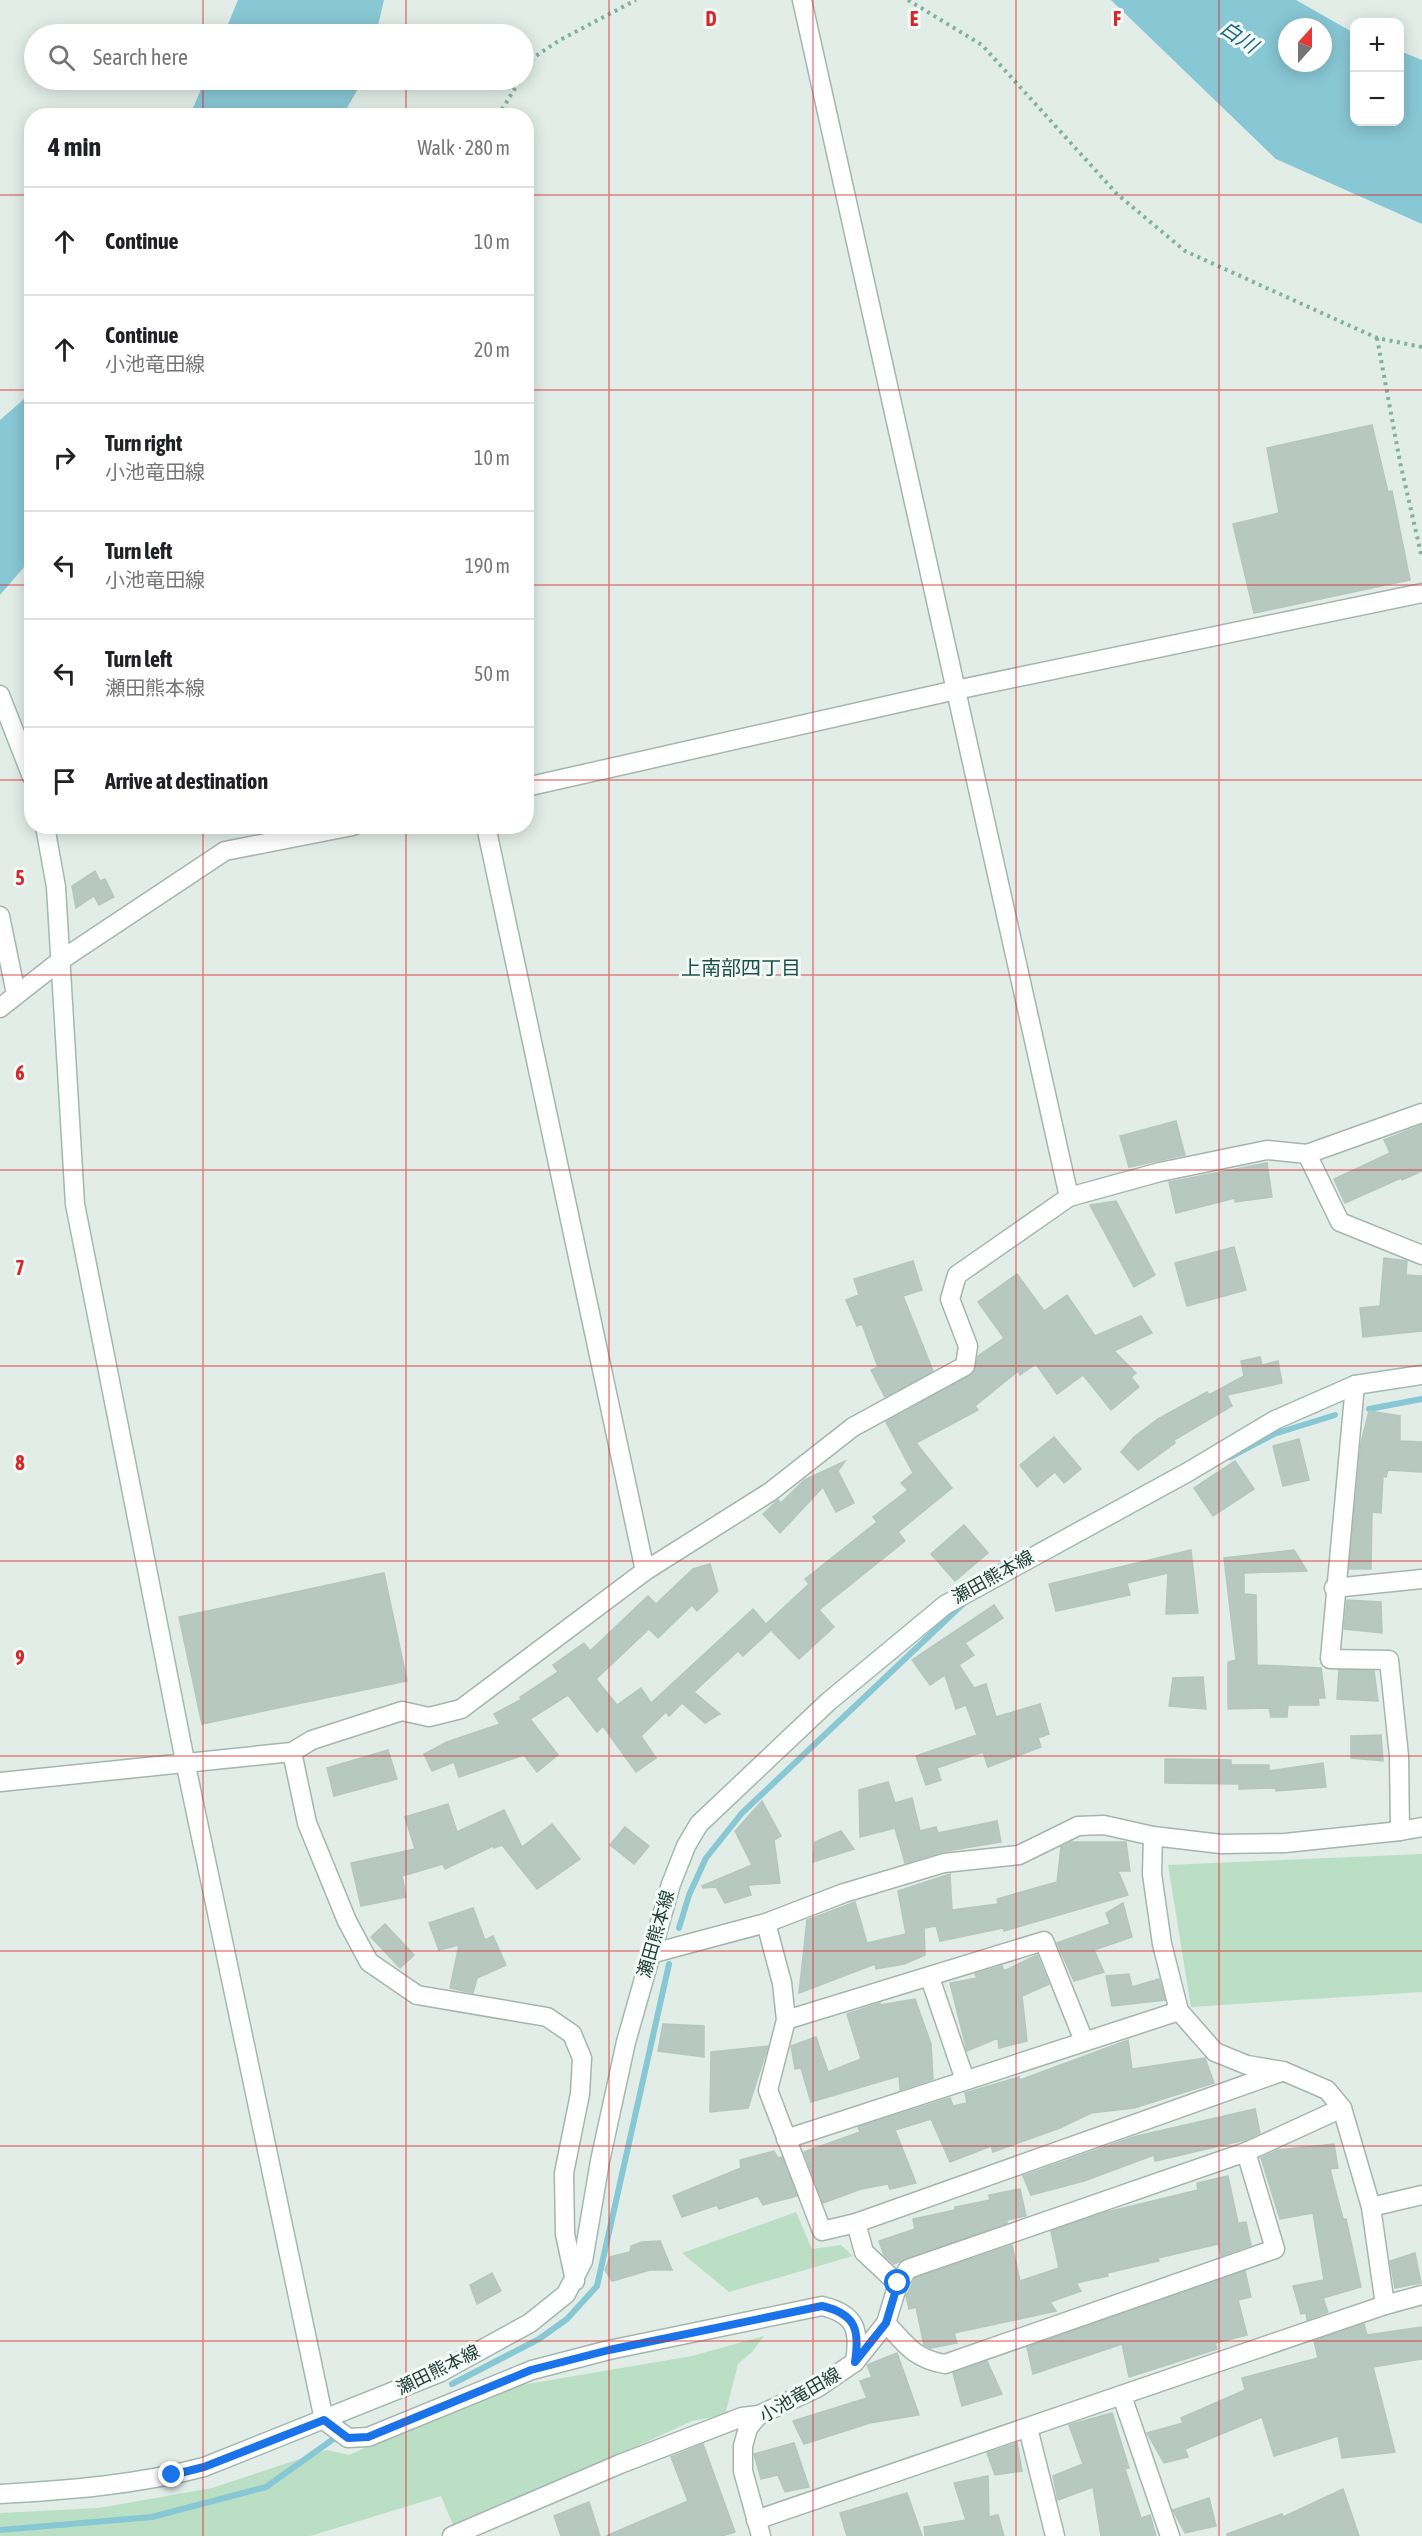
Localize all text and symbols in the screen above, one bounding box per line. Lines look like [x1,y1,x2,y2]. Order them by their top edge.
text: D [705,7,717,30]
text: E [910,7,919,30]
text: F [1113,7,1121,30]
water label: 白川 [1216,16,1264,58]
north arrow [1278,18,1332,72]
map controls [1350,18,1404,126]
button: + [1350,18,1404,72]
search box [24,24,534,90]
icon: search [45,41,78,74]
text: Search here [93,44,188,70]
button: − [1350,72,1404,126]
text: 4 min [48,132,101,162]
text: Walk · 280 m [418,136,510,159]
icon: ahead [48,225,81,258]
text: Continue [105,228,179,254]
text: 10 m [474,230,510,253]
text: Continue [105,322,179,348]
icon: ahead [48,333,81,366]
text: 20 m [474,338,510,361]
text: 小池竜田線 [105,352,205,375]
text: Turn right [105,430,182,456]
icon: right [48,441,81,474]
text: 10 m [474,446,510,469]
text: 小池竜田線 [105,460,205,483]
text: Turn left [105,538,172,564]
icon: left [48,549,81,582]
text: 190 m [465,554,510,577]
text: 小池竜田線 [105,568,205,591]
text: Turn left [105,646,172,672]
icon: left [48,657,81,690]
text: 50 m [474,662,510,685]
text: 瀬田熊本線 [105,676,205,699]
icon: arrive [48,765,81,798]
text: Arrive at destination [105,768,268,794]
text: 5 [15,866,25,889]
district label: 上南部四丁目 [681,956,801,979]
text: 6 [15,1061,25,1084]
text: 7 [15,1256,25,1279]
text: 8 [15,1451,25,1474]
street label: 瀬田熊本線 [948,1546,1037,1608]
text: 9 [15,1646,25,1669]
street label: 瀬田熊本線 [633,1888,678,1980]
route start [884,2269,910,2295]
street label: 瀬田熊本線 [393,2340,483,2399]
street label: 小池竜田線 [756,2363,844,2426]
route end [158,2461,184,2487]

